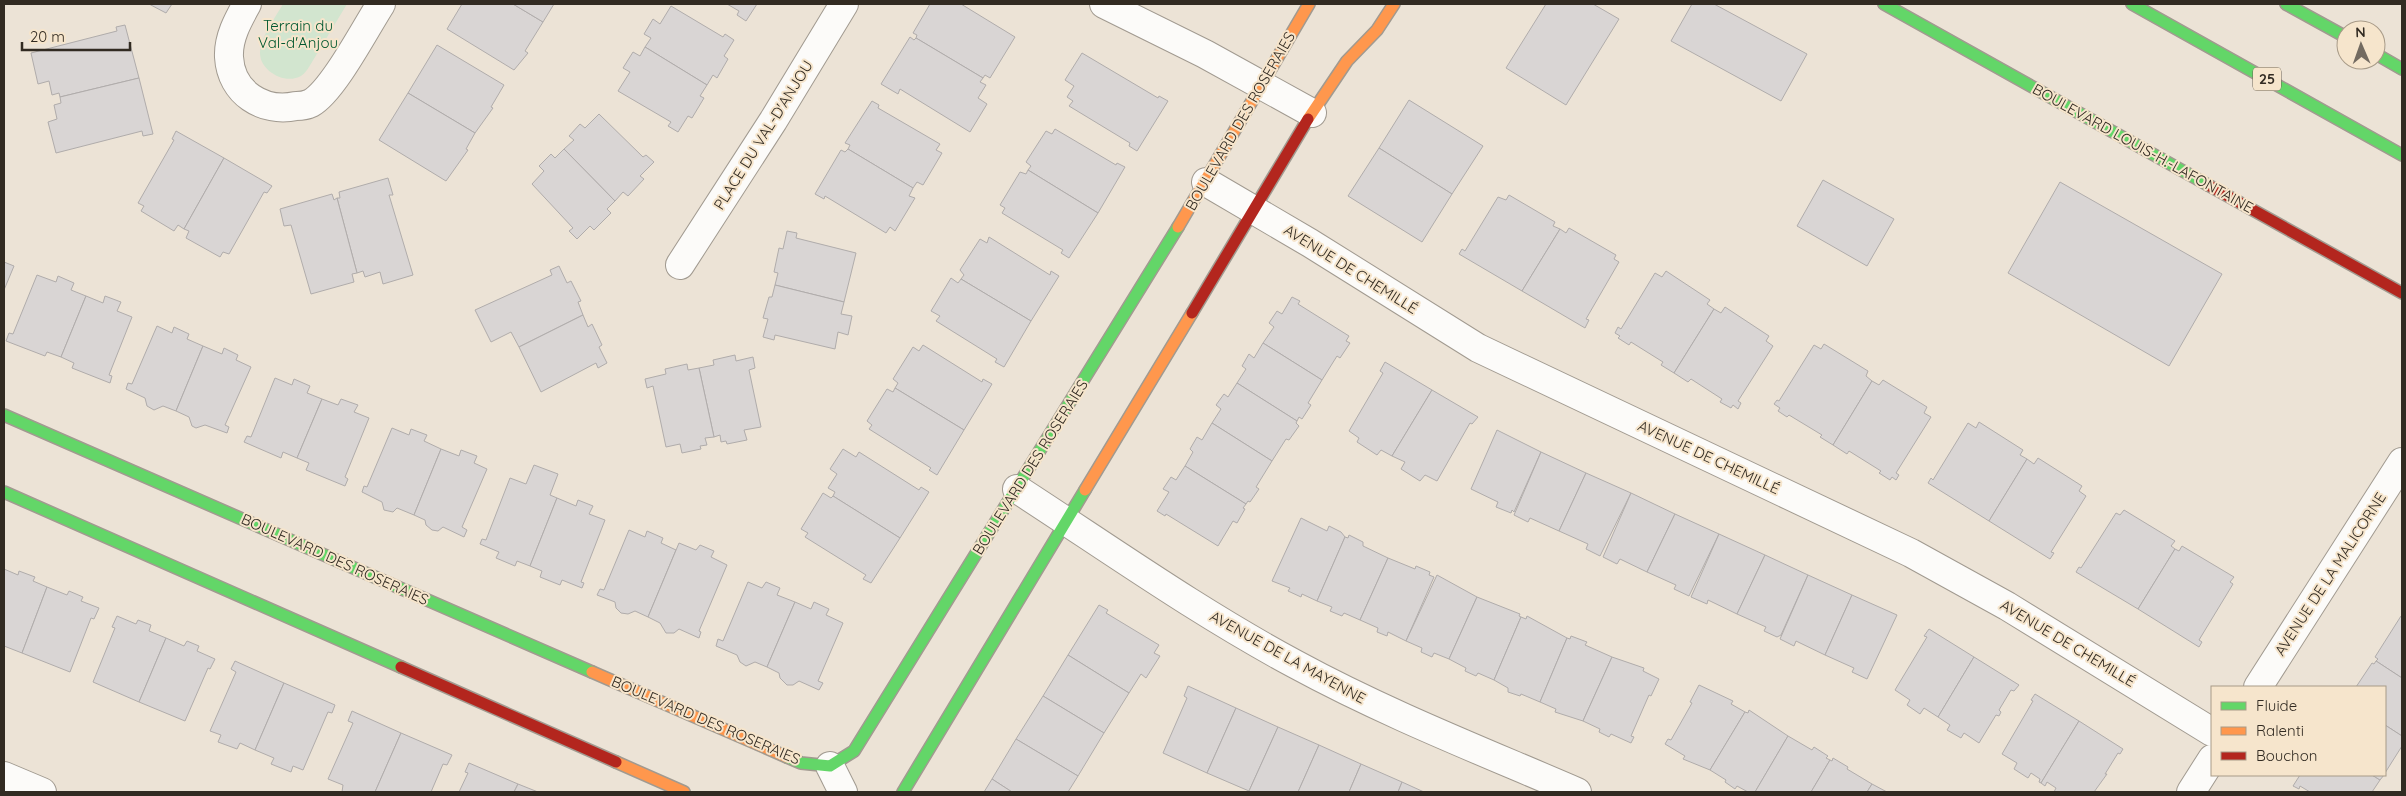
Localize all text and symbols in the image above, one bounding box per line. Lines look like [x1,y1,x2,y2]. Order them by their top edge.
park label: Terrain du Val-d'Anjou [258,16,338,52]
scale bar [22,20,130,52]
north arrow [2336,20,2386,70]
text: N [2355,23,2366,41]
text: 20 m [30,27,65,46]
street label: BOULEVARD DES ROSERAIES [1181,28,1299,214]
street label: PLACE DU VAL-D'ANJOU [709,57,817,213]
road number: 25 [2253,68,2281,90]
street label: BOULEVARD LOUIS-H.-LAFONTAINE [2029,79,2257,217]
street label: AVENUE DE CHEMILLÉ [1281,220,1421,318]
street label: BOULEVARD DES ROSERAIES [968,376,1092,558]
street label: AVENUE DE CHEMILLÉ [1635,416,1783,498]
street label: AVENUE DE LA MALICORNE [2270,489,2390,659]
street label: BOULEVARD DES ROSERAIES [238,509,432,609]
street label: AVENUE DE CHEMILLÉ [1997,595,2139,691]
street label: AVENUE DE LA MAYENNE [1207,606,1369,708]
street label: BOULEVARD DES ROSERAIES [609,672,803,768]
legend [2211,686,2386,776]
text: Fluide [2256,696,2297,715]
text: Ralenti [2256,721,2304,740]
text: Bouchon [2256,746,2317,765]

